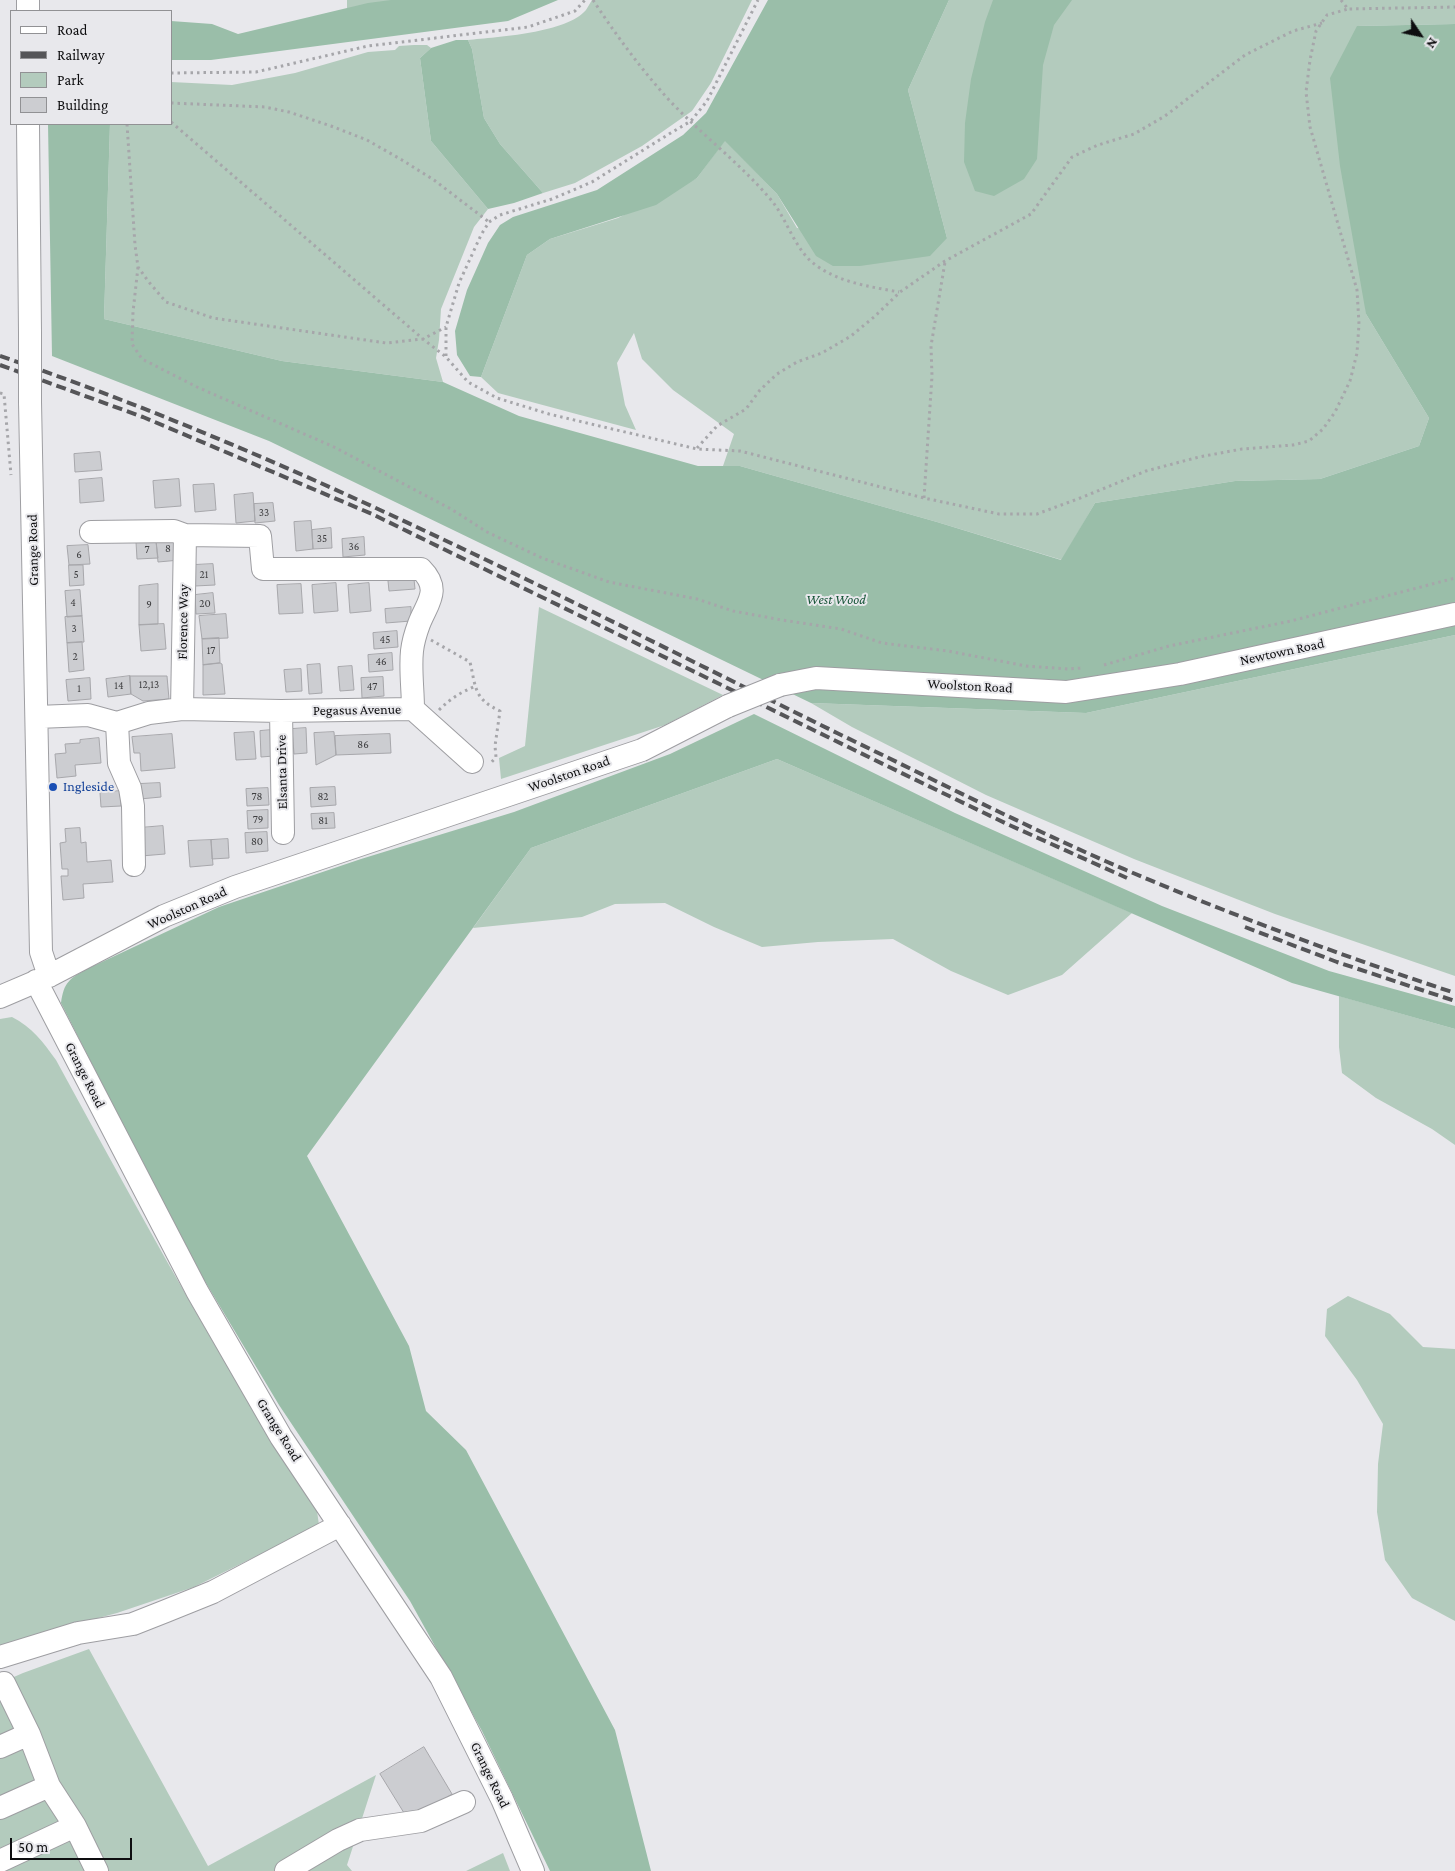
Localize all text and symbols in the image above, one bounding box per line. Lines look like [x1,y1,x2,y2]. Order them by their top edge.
legend [10,10,172,125]
north arrow [1395,10,1445,60]
text: Road [57,22,87,38]
text: N [1423,35,1442,52]
text: Railway [57,47,105,63]
text: Park [57,72,84,88]
text: Building [57,97,108,113]
house number: 33 [259,506,269,520]
street label: Grange Road [24,514,42,586]
house number: 35 [317,532,327,546]
house number: 36 [349,540,359,554]
house number: 8 [165,542,171,556]
house number: 7 [144,543,150,557]
house number: 6 [76,548,82,562]
house number: 5 [73,568,79,582]
house number: 21 [200,568,208,582]
street label: Florence Way [174,584,192,660]
park label: West Wood [806,592,866,608]
house number: 4 [70,596,76,610]
house number: 20 [199,597,211,611]
house number: 9 [146,598,152,612]
house number: 3 [71,622,77,636]
house number: 45 [380,633,390,647]
street label: Newtown Road [1238,635,1326,669]
house number: 17 [207,644,215,658]
house number: 2 [72,650,78,664]
house number: 46 [375,655,387,669]
street label: Woolston Road [927,675,1013,697]
house number: 12,13 [139,678,159,692]
house number: 14 [114,679,124,693]
house number: 47 [367,680,377,694]
house number: 1 [77,682,81,696]
street label: Pegasus Avenue [313,701,401,719]
street label: Elsanta Drive [273,734,291,810]
house number: 86 [357,738,369,752]
street label: Woolston Road [526,752,612,796]
place label: Ingleside [63,779,114,795]
marker: Ingleside [47,781,59,793]
house number: 78 [252,790,262,804]
house number: 82 [317,790,329,804]
house number: 79 [253,813,263,827]
house number: 81 [318,814,328,828]
house number: 80 [251,835,263,849]
street label: Woolston Road [145,883,229,933]
street label: Grange Road [61,1039,109,1111]
street label: Grange Road [253,1395,305,1465]
street label: Grange Road [467,1739,513,1811]
scale bar [12,1828,135,1860]
text: 50 m [18,1839,48,1855]

